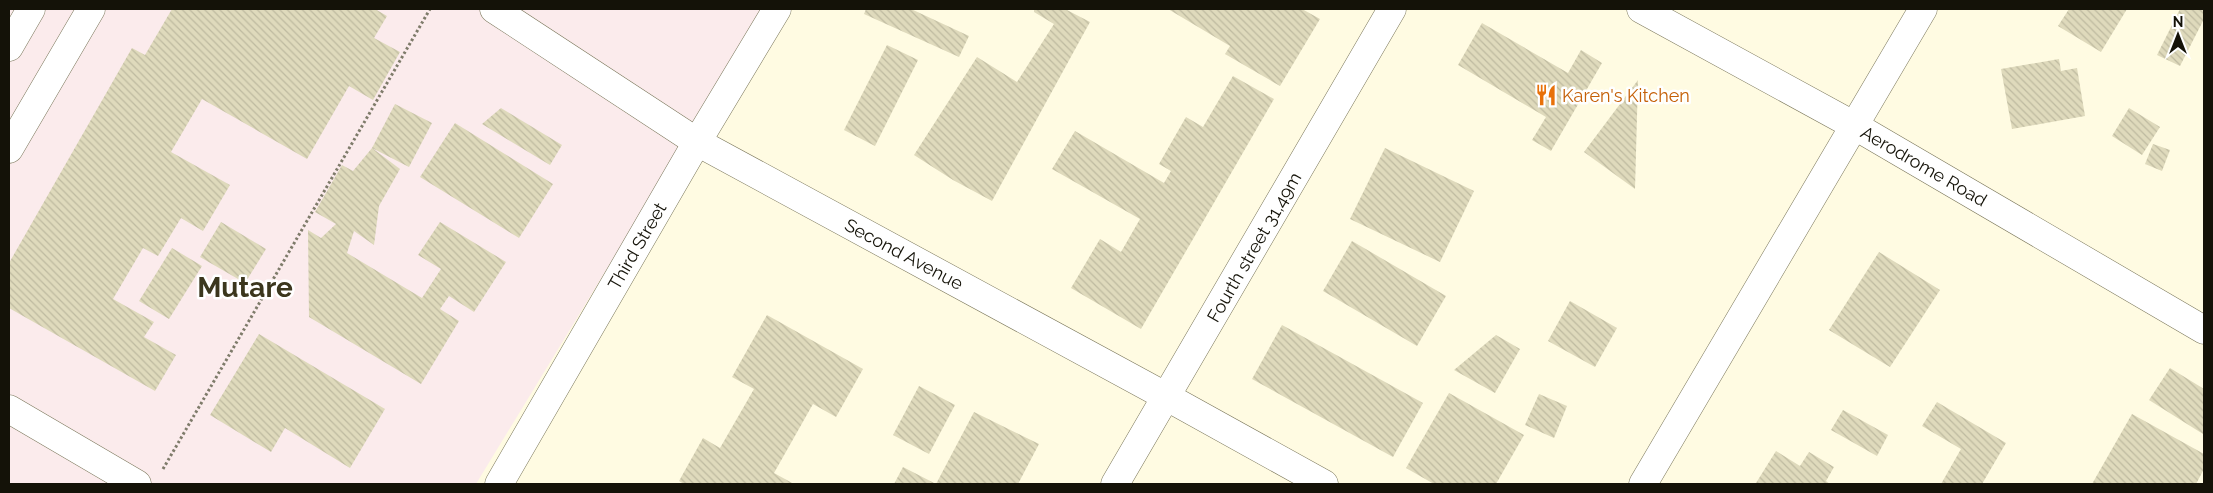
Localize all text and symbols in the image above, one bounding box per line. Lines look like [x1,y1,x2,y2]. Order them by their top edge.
north arrow [2153,10,2203,60]
text: N [2173,14,2183,30]
restaurant icon: Karen's Kitchen [1533,82,1559,108]
place label: Karen's Kitchen [1562,85,1690,106]
street label: Aerodrome Road [1857,121,1991,211]
street label: Fourth street 31,49m [1203,168,1305,326]
street label: Third Street [604,199,670,293]
street label: Second Avenue [841,214,967,294]
district label: Mutare [197,271,293,304]

